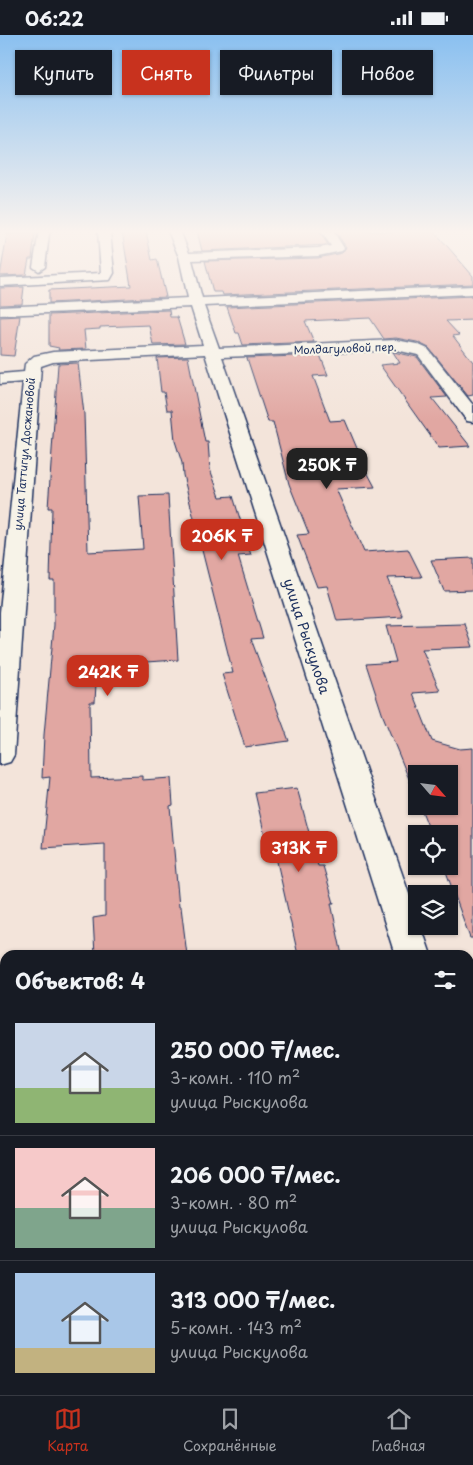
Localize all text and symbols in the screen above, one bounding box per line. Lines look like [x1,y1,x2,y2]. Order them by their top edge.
text: 06:22 [25,4,84,32]
chip: Купить [15,50,112,95]
chip: Снять [122,50,210,95]
chip: Фильтры [220,50,332,95]
chip: Новое [342,50,433,95]
street label: Молдагуловой пер. [293,338,397,358]
street label: улица Таттигул Досжановой [9,377,39,531]
pin: 250K ₸ [286,447,368,490]
text: 250K ₸ [297,452,357,476]
pin: 206K ₸ [181,519,263,561]
text: 206K ₸ [192,523,252,547]
street label: улица Рыскулова [278,575,336,697]
pin: 242K ₸ [67,655,149,697]
text: 242K ₸ [78,659,138,683]
north arrow [408,765,458,815]
map controls [408,765,458,935]
button: locate [408,825,458,875]
pin: 313K ₸ [258,831,340,873]
text: 313K ₸ [271,835,327,859]
button: layers [408,885,458,935]
text: Объектов: 4 [15,964,145,996]
icon: filters [431,966,459,994]
text: 250 000 ₸/мес. [170,1033,340,1065]
icon: home [55,1043,115,1103]
text: 3-комн. · 110 m² [170,1065,300,1089]
text: улица Рыскулова [170,1089,308,1113]
text: 206 000 ₸/мес. [170,1158,341,1190]
icon: home [55,1168,115,1228]
text: 3-комн. · 80 m² [170,1190,297,1214]
text: улица Рыскулова [170,1214,308,1238]
text: 313 000 ₸/мес. [170,1283,335,1315]
icon: home [55,1293,115,1353]
text: 5-комн. · 143 m² [170,1315,302,1339]
text: улица Рыскулова [170,1339,308,1363]
tab: Карта [47,1405,88,1456]
tab: Сохранённые [183,1405,277,1456]
tab: Главная [371,1405,426,1456]

